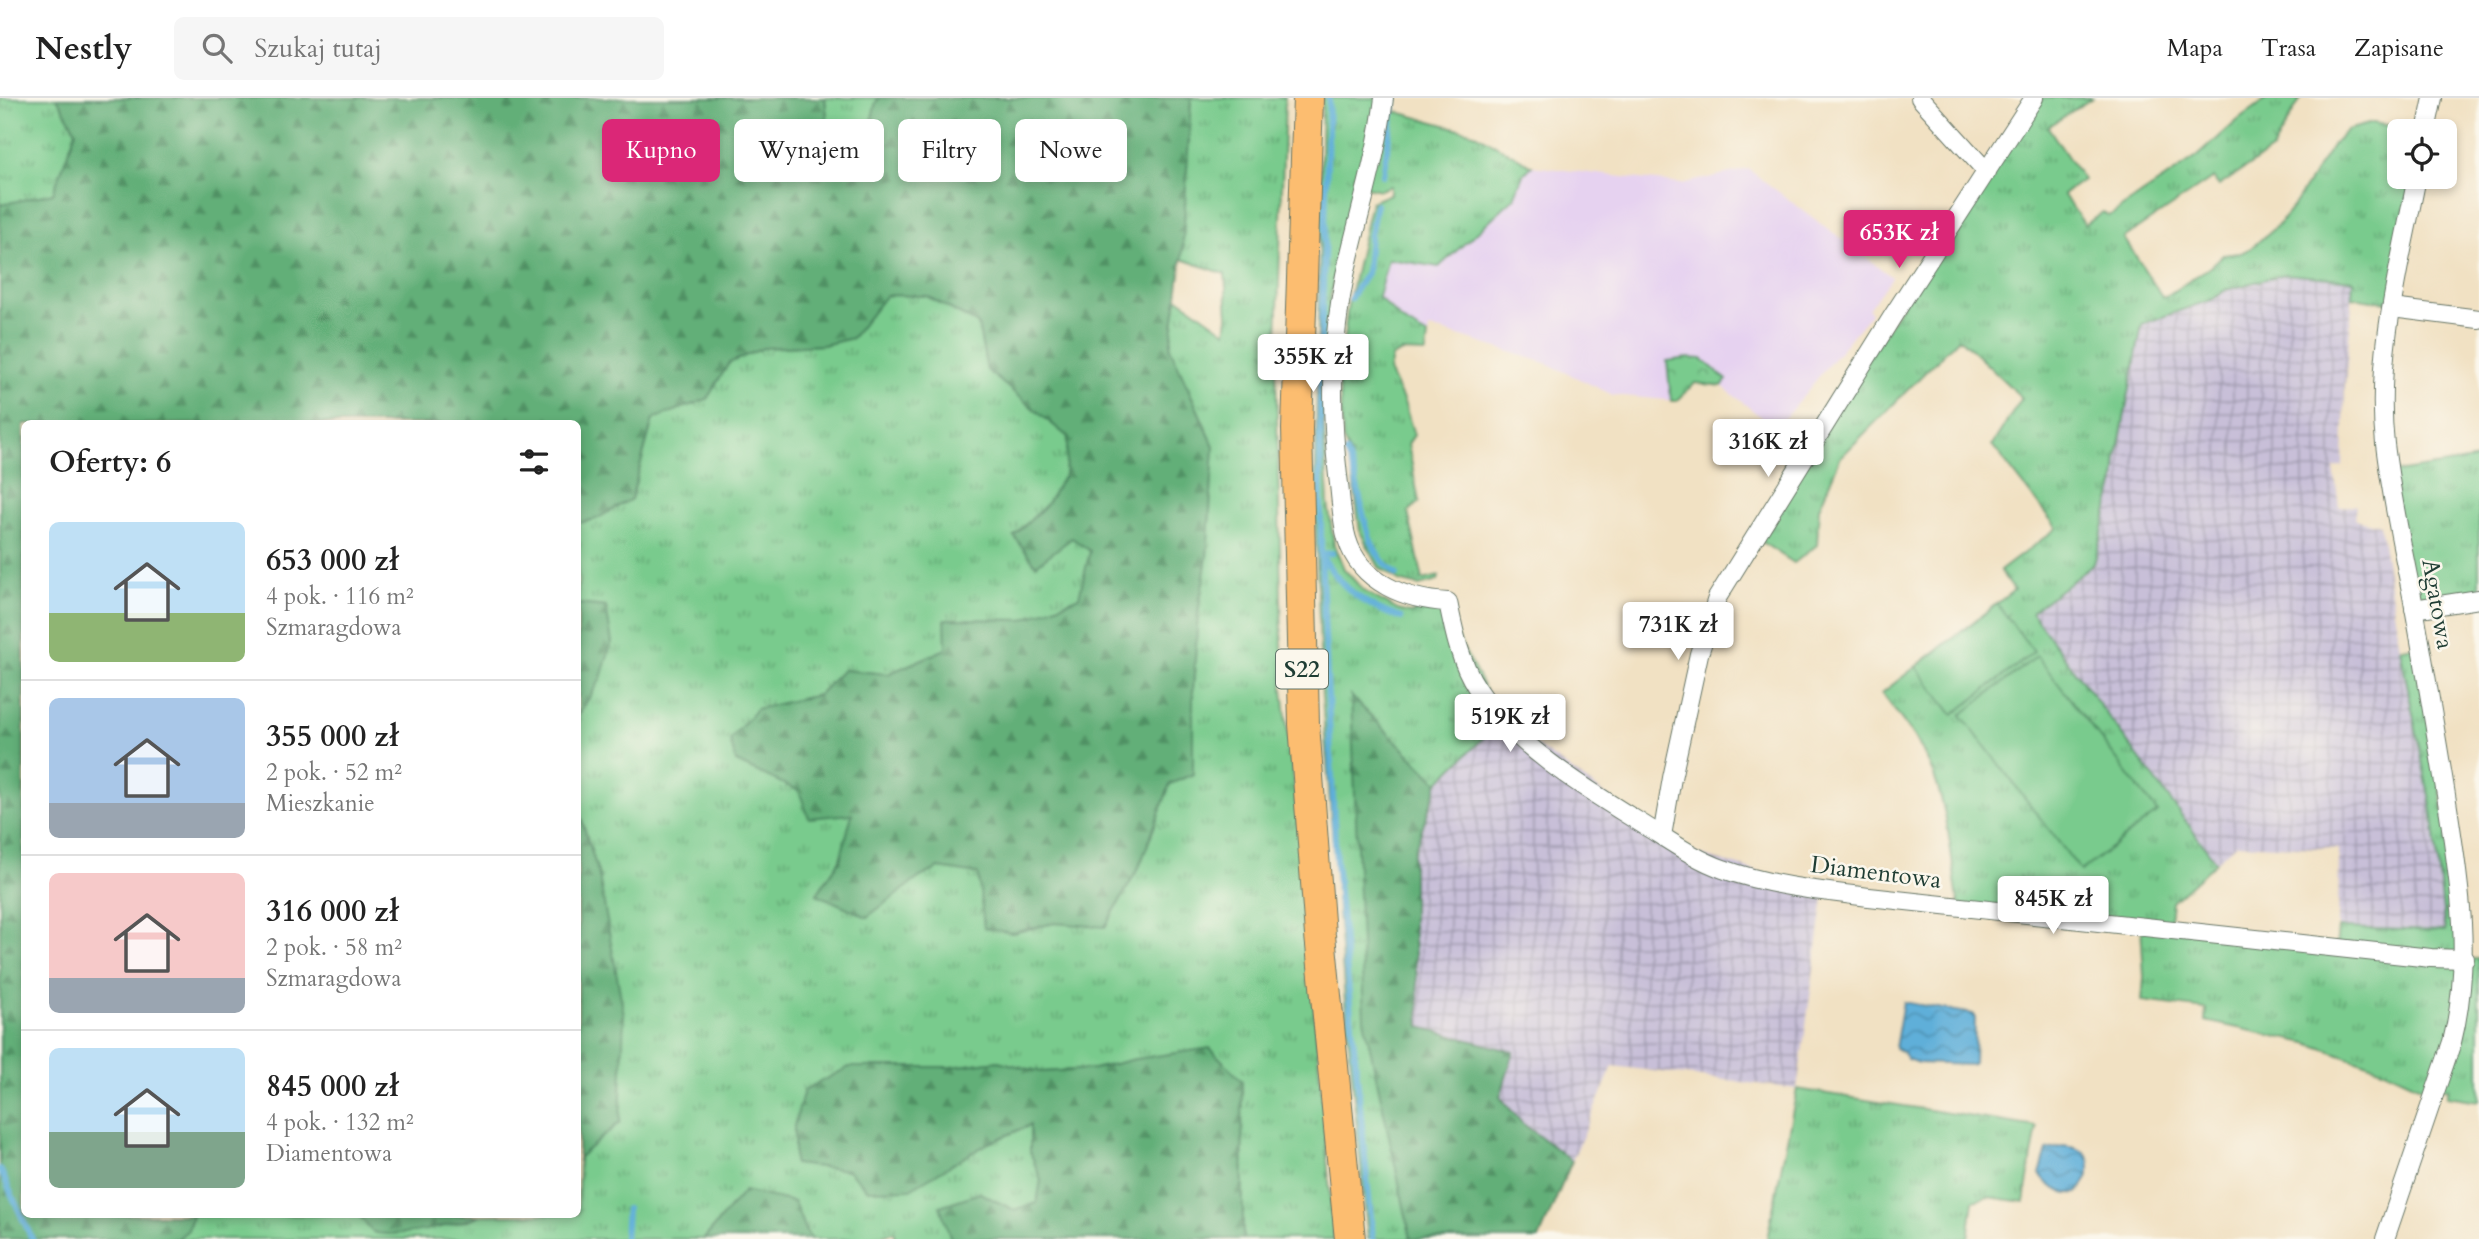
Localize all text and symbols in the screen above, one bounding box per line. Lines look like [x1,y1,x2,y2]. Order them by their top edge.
search box [174,17,664,80]
text: Nestly [35,26,132,71]
icon: search [198,29,236,67]
text: Szukaj tutaj [254,31,382,66]
text: Mapa [2167,32,2223,65]
text: Trasa [2261,32,2316,65]
text: Zapisane [2354,32,2444,65]
chip: Kupno [602,119,720,182]
chip: Wynajem [734,119,884,182]
chip: Filtry [898,119,1001,182]
chip: Nowe [1015,119,1127,182]
map controls [2387,119,2457,189]
button: locate [2387,119,2457,189]
pin: 653K zł [1834,211,1964,270]
text: 653K zł [1860,217,1938,248]
pin: 355K zł [1248,334,1378,394]
text: 355K zł [1274,341,1352,372]
pin: 316K zł [1703,420,1833,479]
text: 316K zł [1729,426,1807,457]
text: Oferty: 6 [49,442,171,483]
icon: filters [515,443,553,481]
text: 653 000 zł [266,540,399,581]
icon: home [105,550,189,634]
street label: Agatowa [2413,556,2462,652]
text: 4 pok. · 116 m² [266,581,414,612]
pin: 731K zł [1613,602,1743,662]
text: 731K zł [1639,609,1717,640]
text: Szmaragdowa [266,612,401,643]
road number: S22 [1276,650,1328,688]
pin: 519K zł [1445,694,1575,754]
text: 519K zł [1471,701,1549,732]
text: 355 000 zł [266,716,399,757]
icon: home [105,726,189,810]
text: 2 pok. · 52 m² [266,757,402,788]
text: Mieszkanie [266,788,375,819]
street label: Diamentowa [1809,848,1944,897]
pin: 845K zł [1988,876,2118,936]
text: 845K zł [2014,883,2092,914]
text: 316 000 zł [266,891,399,932]
icon: home [105,901,189,985]
text: 2 pok. · 58 m² [266,932,402,963]
text: Szmaragdowa [266,963,401,994]
text: 845 000 zł [266,1066,399,1107]
icon: home [105,1076,189,1160]
text: 4 pok. · 132 m² [266,1107,414,1138]
text: Diamentowa [266,1138,392,1169]

